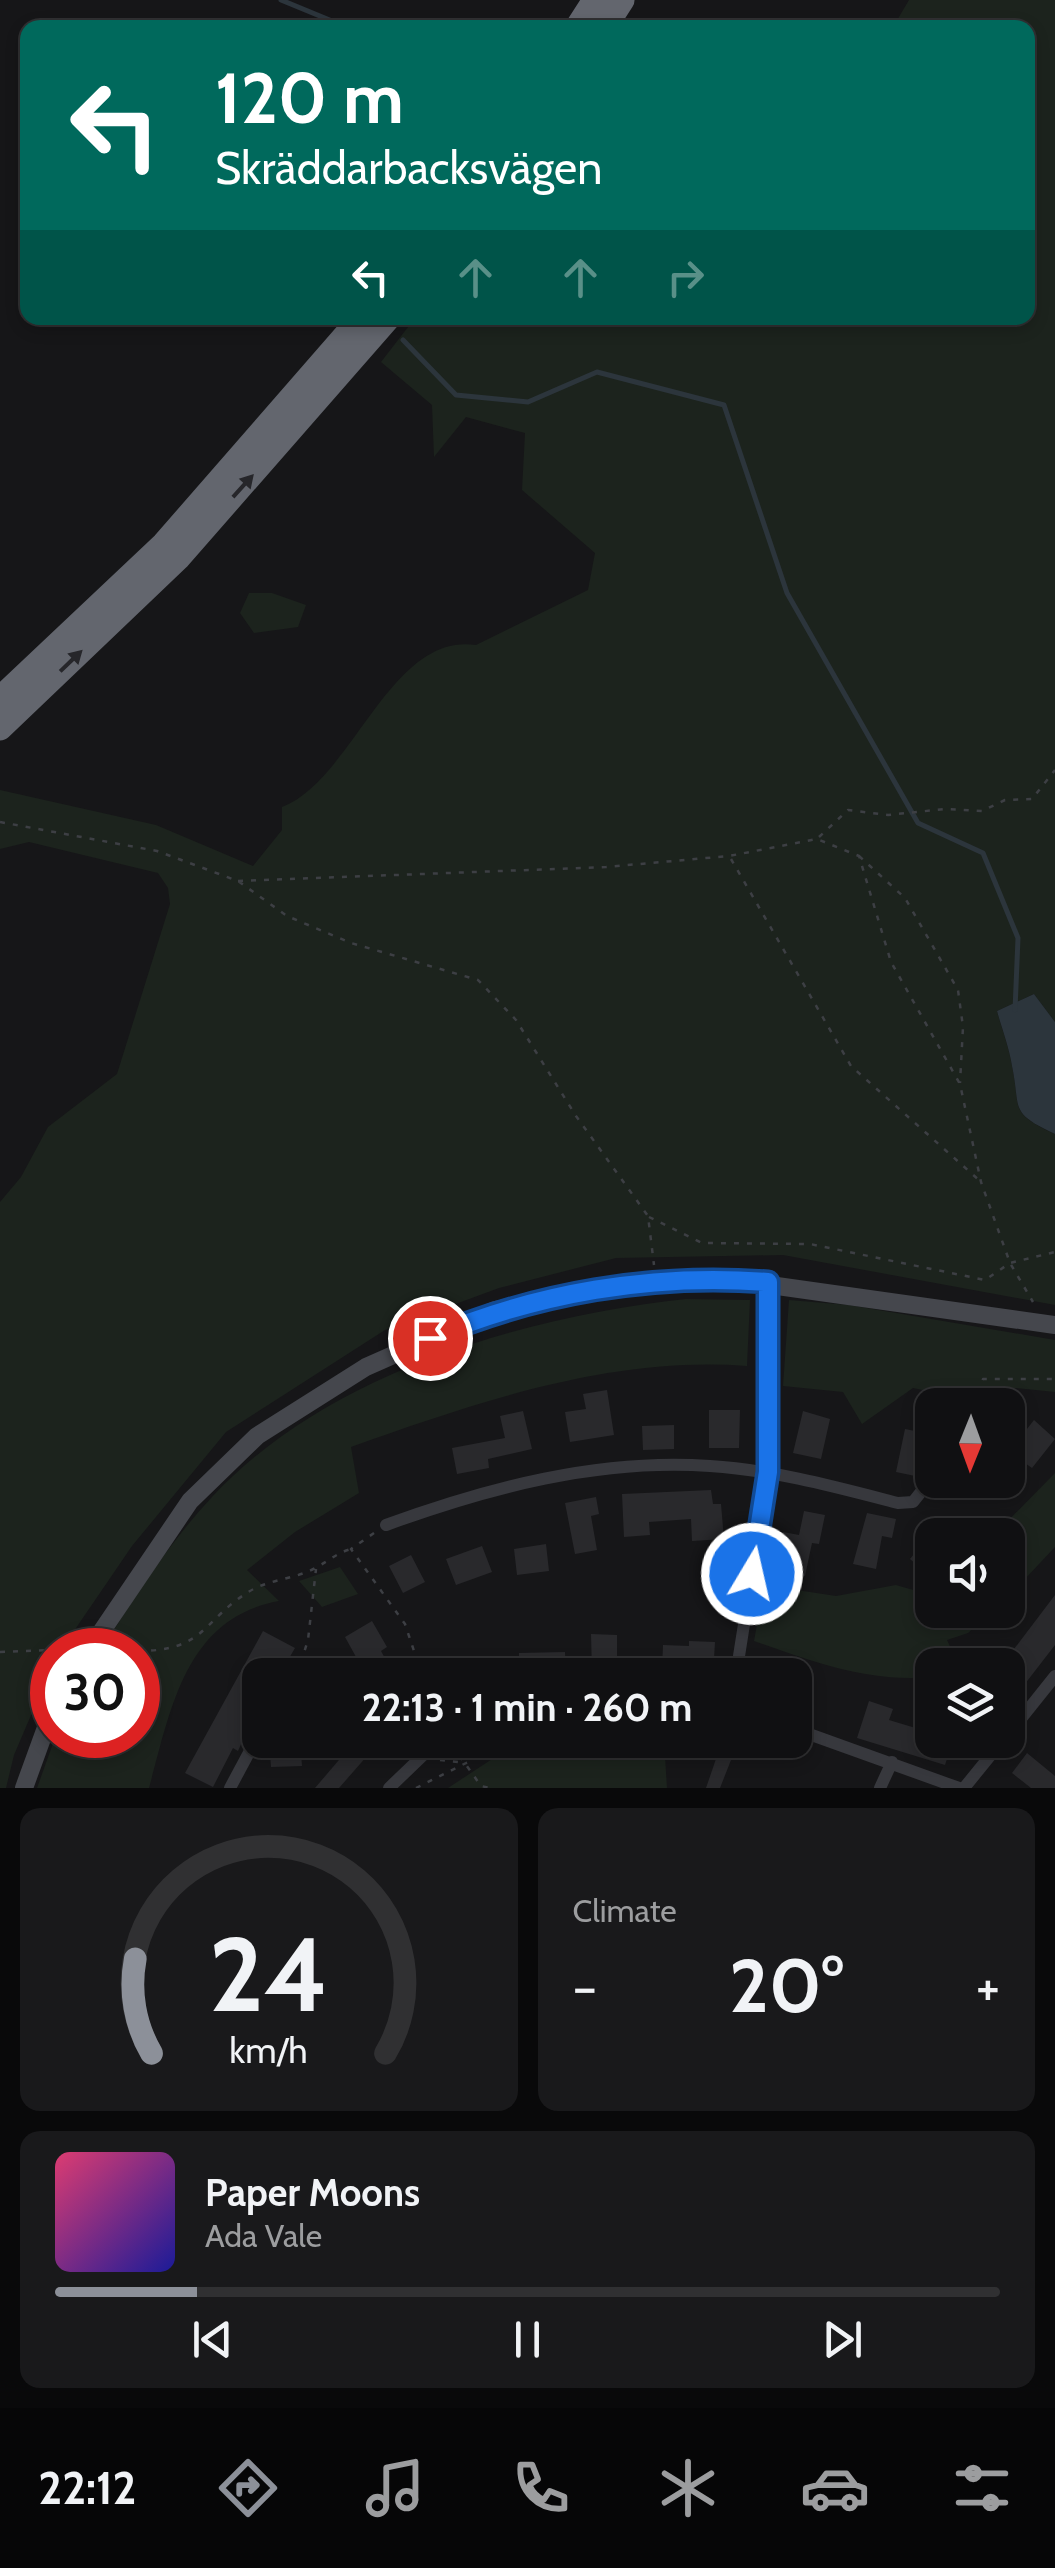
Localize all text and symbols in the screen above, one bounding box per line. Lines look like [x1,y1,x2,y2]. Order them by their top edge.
text: 120 m [215,55,404,141]
icon: left [50,60,180,190]
text: Skräddarbacksvägen [215,141,602,195]
icon: left [343,250,398,305]
icon: ahead [448,250,503,305]
icon: ahead [553,250,608,305]
icon: right [658,250,713,305]
one-way arrow [231,474,254,498]
one-way arrow [58,650,82,673]
pin [388,1296,473,1381]
icon: arrive [403,1311,458,1366]
north arrow [915,1388,1025,1498]
map controls [915,1388,1025,1758]
button: sound [915,1518,1025,1628]
position arrow [700,1522,804,1626]
speed limit sign: 30 [30,1628,160,1758]
button: layers [915,1648,1025,1758]
text: 22:13 · 1 min · 260 m [362,1684,692,1731]
text: Climate [573,1891,677,1930]
text: 24 [209,1911,329,2037]
text: 20° [729,1940,843,2031]
text: − [573,1953,597,2020]
text: + [976,1953,1000,2020]
text: km/h [230,2029,308,2072]
text: Paper Moons [205,2169,420,2216]
text: Ada Vale [205,2216,322,2255]
icon: previous [185,2312,240,2367]
icon: pause [500,2312,555,2367]
icon: next [815,2312,870,2367]
icon: directions [213,2453,283,2523]
icon: music [360,2453,430,2523]
icon: phone [506,2453,576,2523]
icon: climate [653,2453,723,2523]
icon: car [800,2453,870,2523]
icon: filters [947,2453,1017,2523]
text: 22:12 [38,2461,136,2515]

